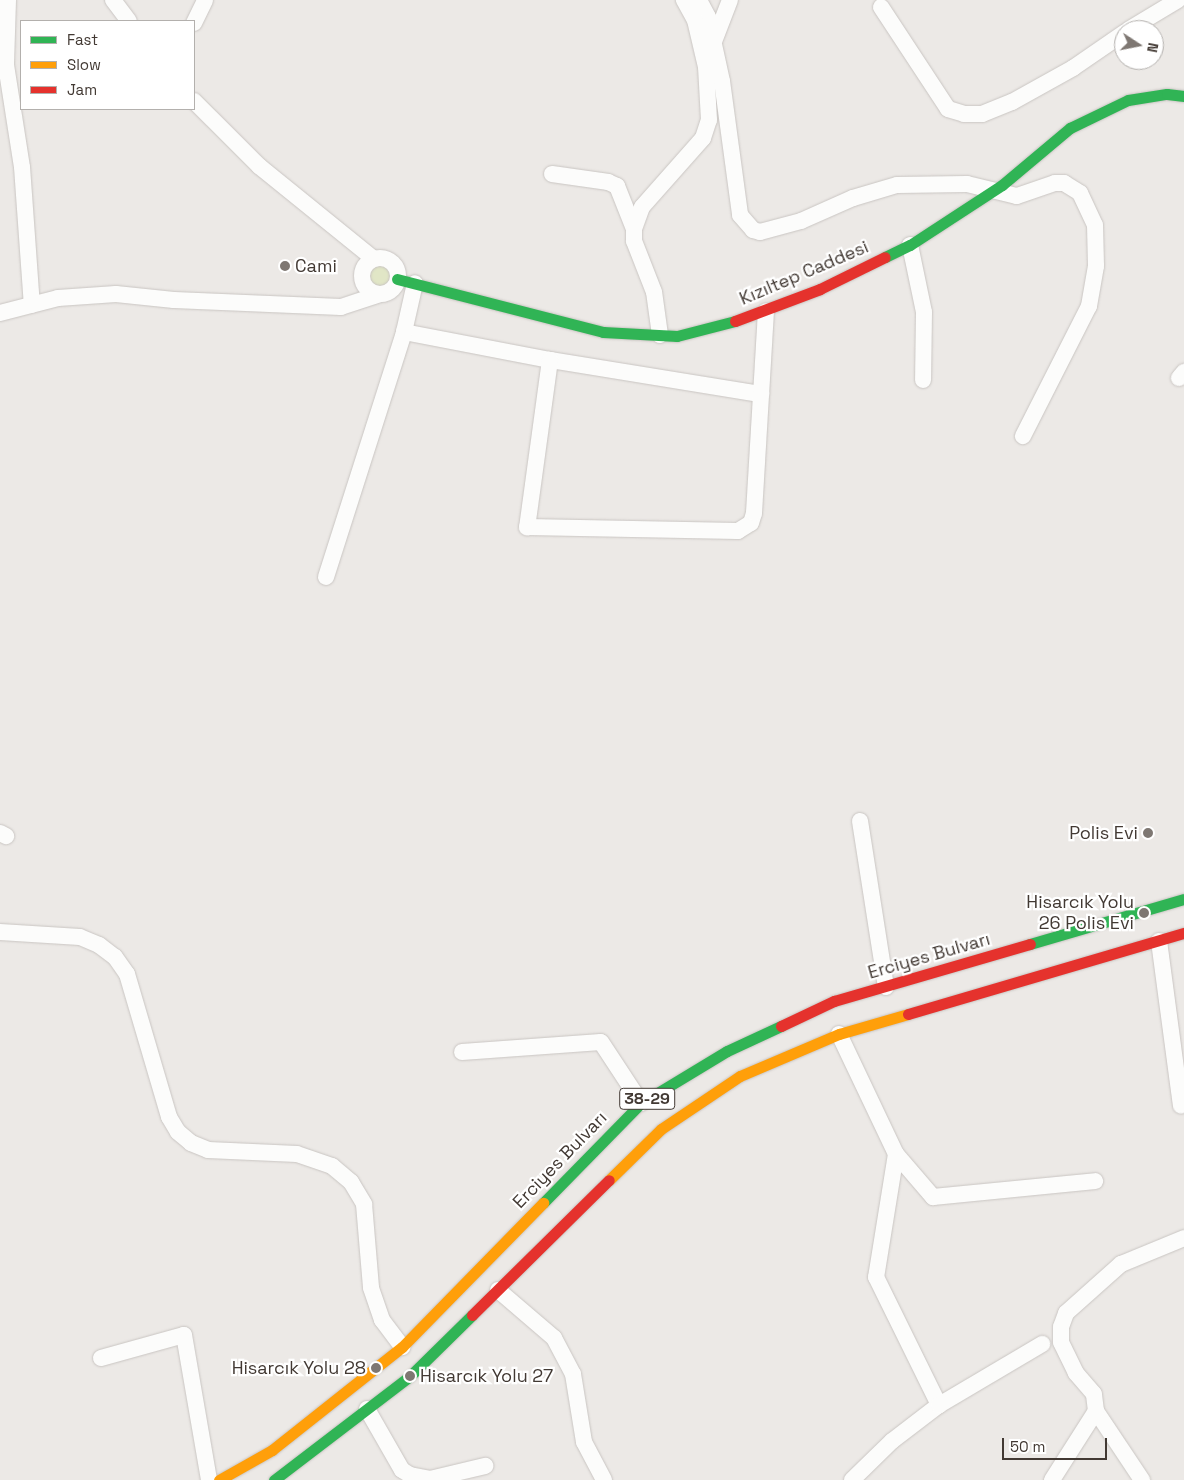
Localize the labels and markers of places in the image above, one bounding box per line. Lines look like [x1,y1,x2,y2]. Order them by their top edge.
place label: Cami [295,255,337,277]
marker: Cami [279,260,291,272]
place label: Polis Evi [1069,822,1138,844]
marker: Polis Evi [1142,827,1154,839]
place label: Hisarcık Yolu 26 Polis Evi [1026,892,1134,934]
marker: Hisarcık Yolu 26 Polis Evi [1138,907,1150,919]
place label: Hisarcık Yolu 28 [231,1357,366,1379]
marker: Hisarcık Yolu 28 [370,1362,382,1374]
place label: Hisarcık Yolu 27 [420,1365,553,1387]
marker: Hisarcık Yolu 27 [404,1370,416,1382]

